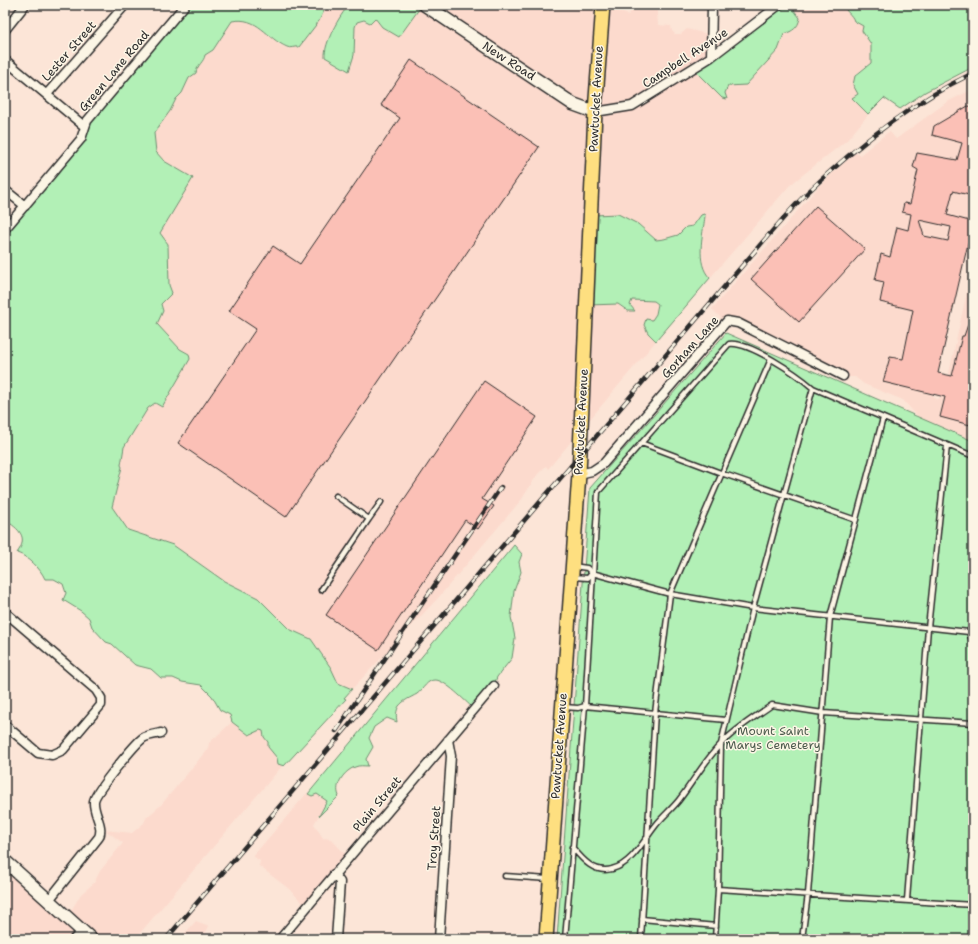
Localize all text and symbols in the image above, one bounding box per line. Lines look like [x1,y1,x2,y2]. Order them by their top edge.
street label: Lester Street [38,17,100,85]
street label: Campbell Avenue [639,24,731,92]
street label: Green Lane Road [75,27,153,115]
street label: New Road [479,38,539,84]
street label: Pawtucket Avenue [585,45,607,153]
street label: Gorham Lane [658,312,722,382]
street label: Pawtucket Avenue [570,368,592,476]
street label: Pawtucket Avenue [547,692,571,800]
park label: Mount Saint Marys Cemetery [725,723,821,753]
street label: Plain Street [349,773,405,835]
street label: Troy Street [424,805,444,871]

